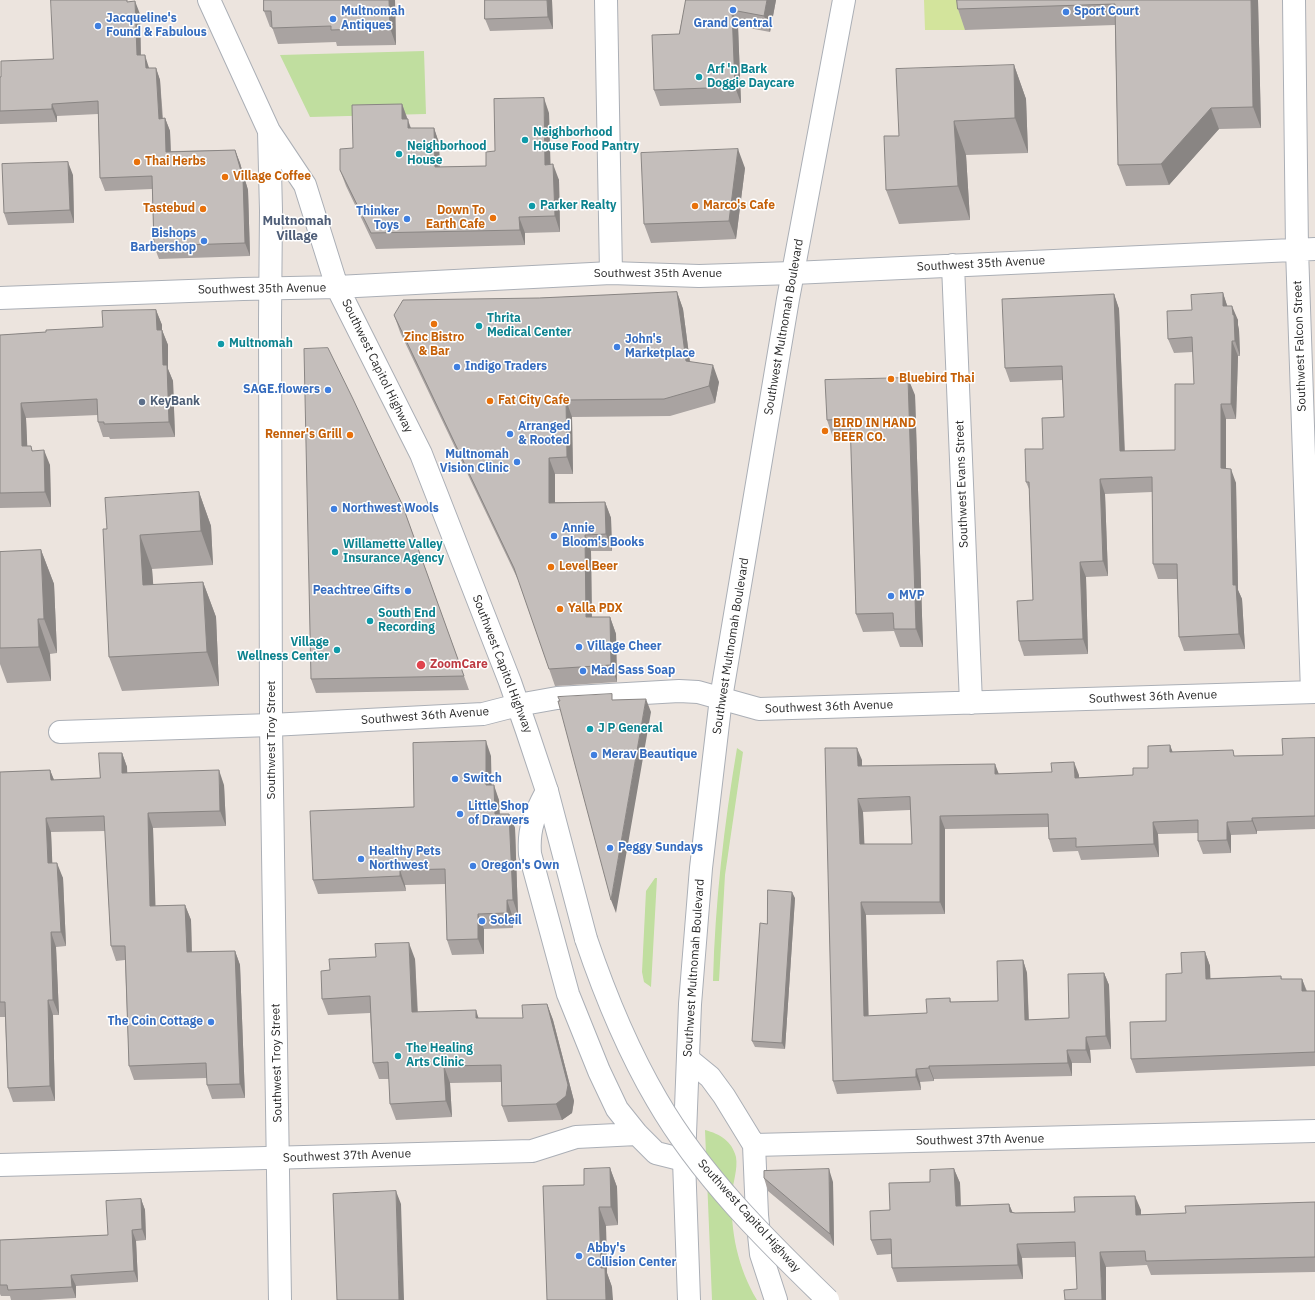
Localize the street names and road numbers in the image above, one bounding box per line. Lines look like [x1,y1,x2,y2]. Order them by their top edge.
street label: Southwest Multnomah Boulevard [761,238,807,416]
street label: Southwest 35th Avenue [917,253,1045,275]
street label: Southwest 35th Avenue [594,267,722,281]
street label: Southwest Falcon Street [1291,280,1309,412]
street label: Southwest 35th Avenue [198,281,326,297]
street label: Southwest Capitol Highway [338,297,416,435]
street label: Southwest Evans Street [953,420,971,548]
street label: Southwest Multnomah Boulevard [710,557,752,735]
street label: Southwest Capitol Highway [469,593,535,735]
street label: Southwest Troy Street [265,680,279,800]
street label: Southwest 36th Avenue [1089,688,1217,706]
street label: Southwest 36th Avenue [765,698,893,716]
street label: Southwest 36th Avenue [360,704,490,728]
street label: Southwest Multnomah Boulevard [681,878,707,1058]
street label: Southwest Troy Street [269,1003,285,1123]
street label: Southwest 37th Avenue [916,1132,1044,1148]
street label: Southwest 37th Avenue [283,1147,411,1165]
street label: Southwest Capitol Highway [695,1157,803,1275]

